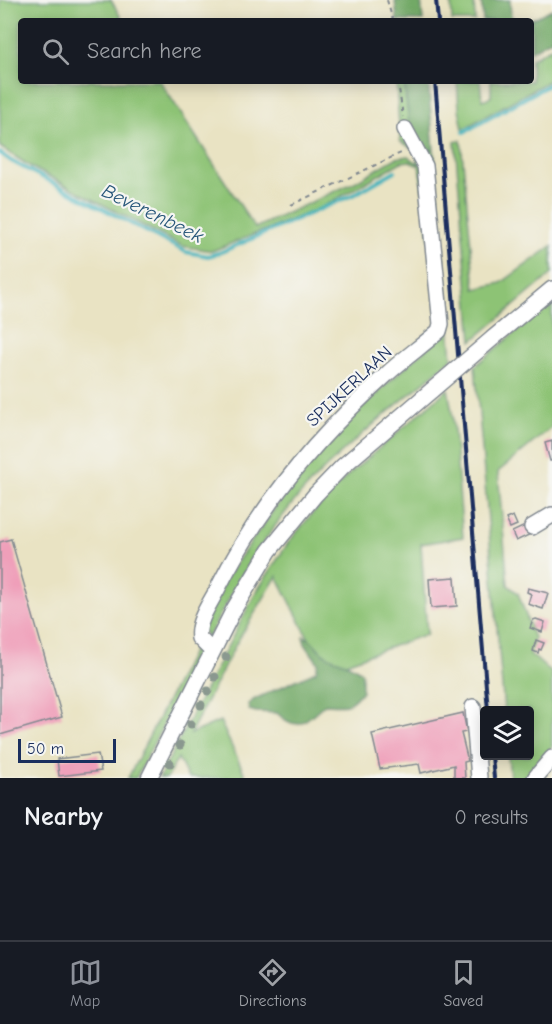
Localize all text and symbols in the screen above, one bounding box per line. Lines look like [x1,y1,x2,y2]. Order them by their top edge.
search box [18,18,534,84]
icon: search [39,35,72,68]
text: Search here [87,38,202,64]
water label: Beverenbeek [98,179,207,248]
street label: SPIJKERLAAN [302,342,396,431]
map controls [480,706,534,760]
button: layers [480,706,534,760]
scale bar [18,736,116,764]
text: 50 m [27,740,64,758]
text: Nearby [24,802,103,832]
text: 0 results [455,806,528,829]
tab: Map [69,956,102,1010]
tab: Directions [239,956,306,1010]
tab: Saved [443,956,483,1010]

